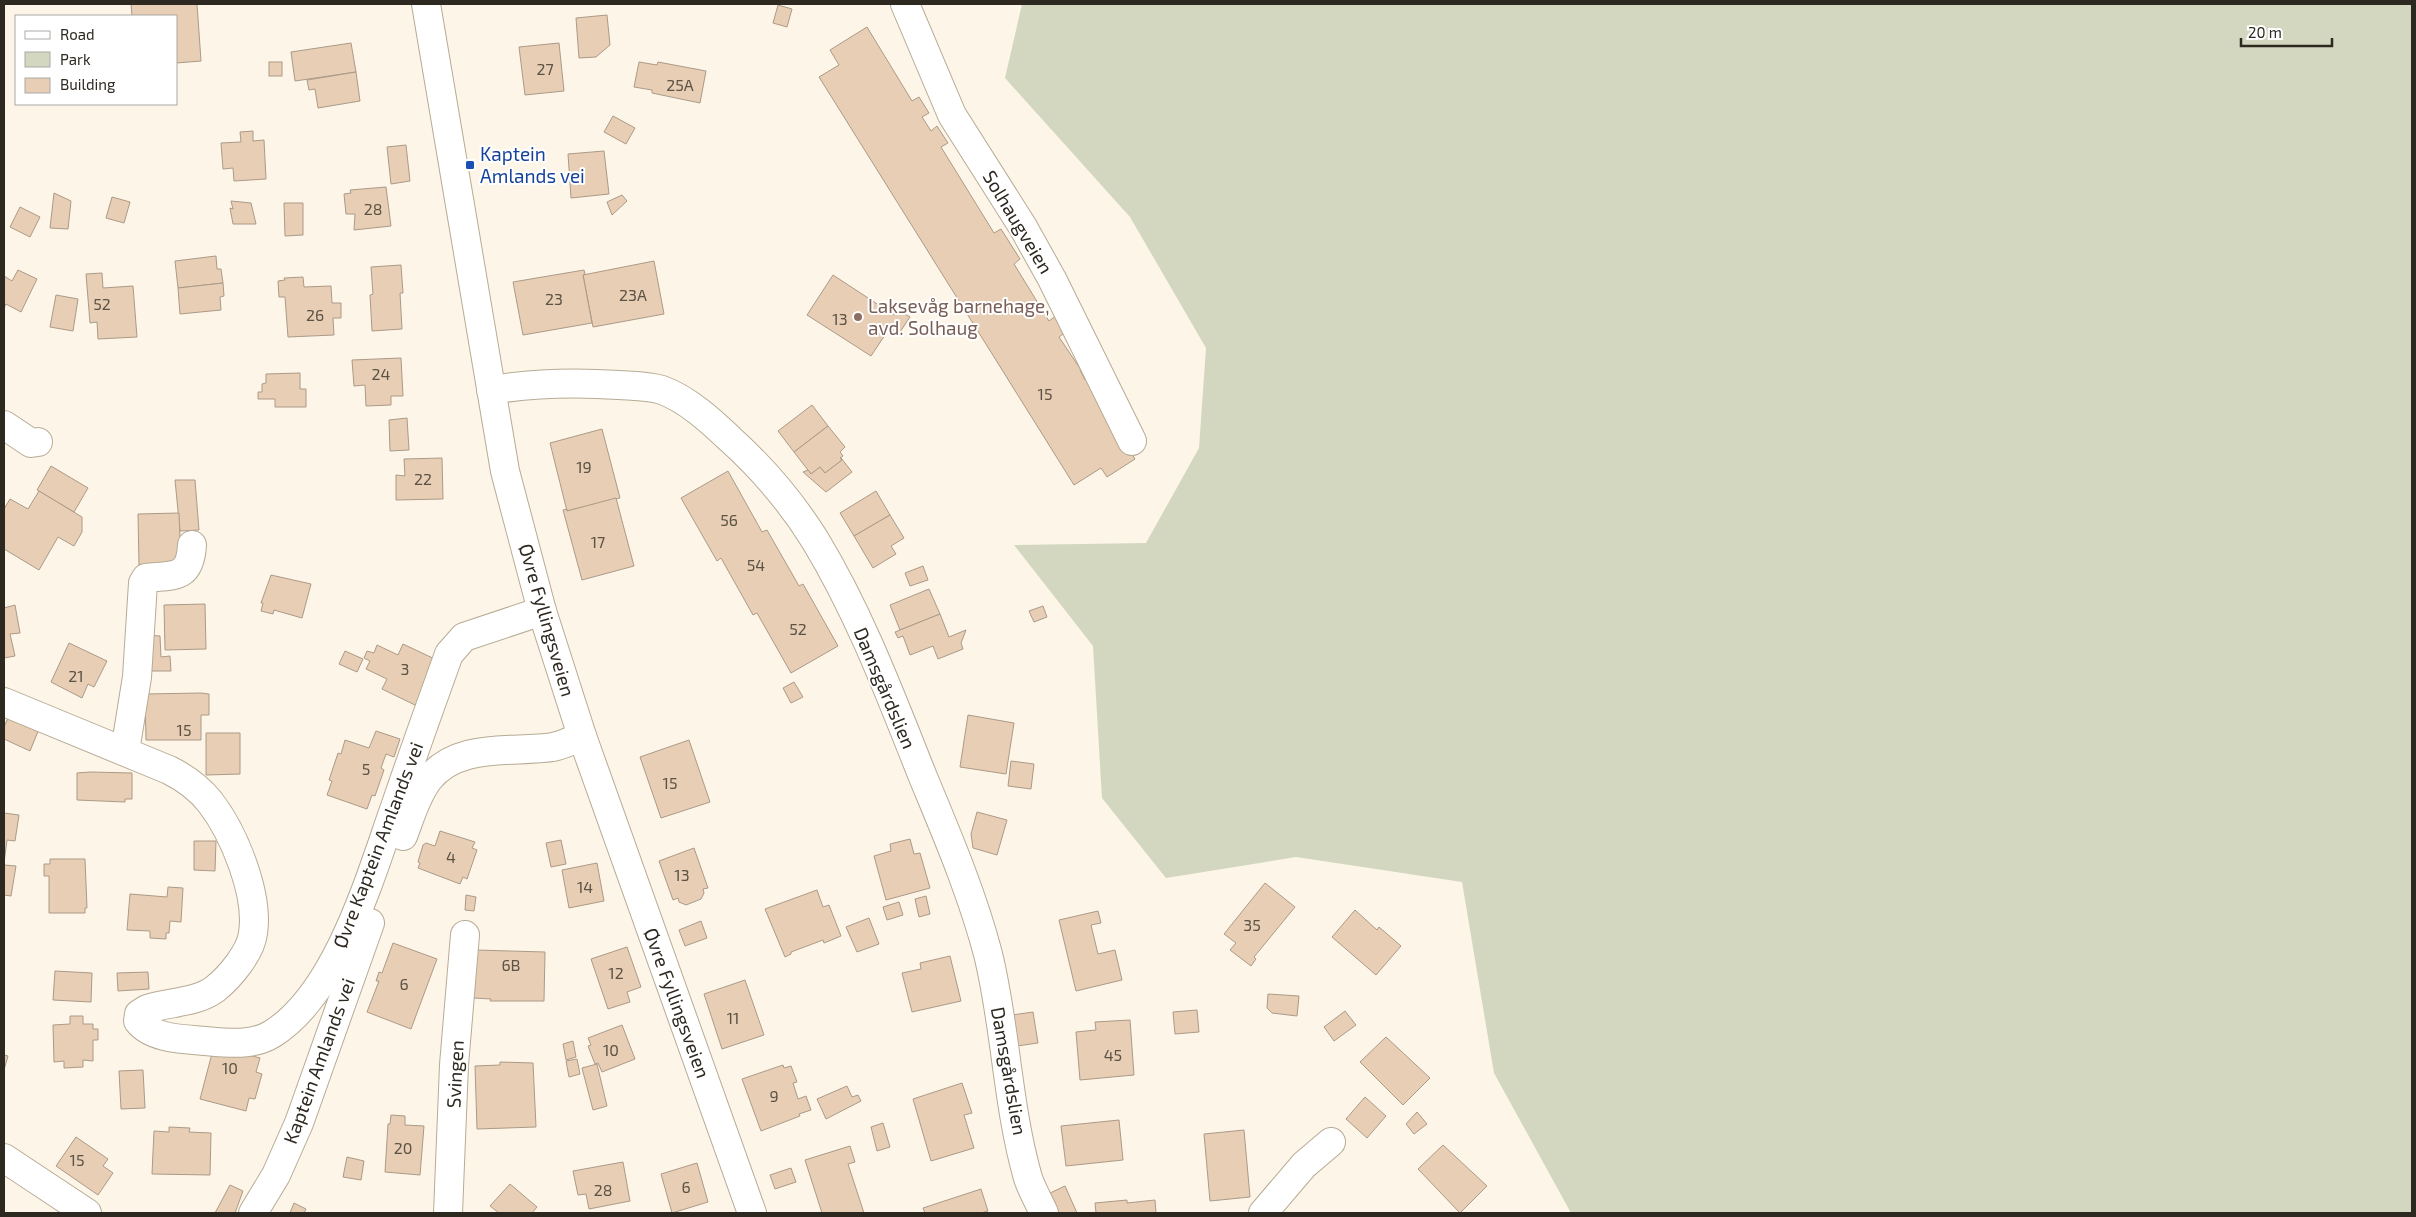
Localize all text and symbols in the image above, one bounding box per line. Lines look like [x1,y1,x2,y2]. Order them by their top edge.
legend [15,15,178,105]
scale bar [2241,15,2332,47]
text: 20 m [2248,23,2282,41]
text: Road [60,25,95,43]
text: Park [60,50,91,68]
house number: 27 [536,59,554,78]
text: Building [60,75,116,93]
house number: 25A [666,75,694,94]
place label: Kaptein Amlands vei [480,142,585,187]
marker: Kaptein Amlands vei [464,159,476,171]
street label: Solhaugveien [979,166,1058,277]
house number: 28 [364,199,382,218]
house number: 23A [619,285,647,304]
house number: 23 [545,289,563,308]
house number: 52 [93,294,111,313]
place label: Laksevåg barnehage, avd. Solhaug [868,294,1050,339]
house number: 26 [306,305,324,324]
house number: 13 [832,309,848,328]
marker: Laksevåg barnehage, avd. Solhaug [852,311,864,323]
house number: 24 [372,364,391,383]
house number: 15 [1038,384,1052,403]
house number: 19 [576,457,592,476]
house number: 22 [414,469,432,488]
house number: 56 [720,510,738,529]
house number: 17 [591,532,605,551]
street label: Øvre Fyllingsveien [515,541,580,699]
house number: 54 [747,555,765,574]
house number: 52 [789,619,807,638]
street label: Damsgårdslien [850,624,921,752]
house number: 3 [401,659,409,678]
house number: 21 [68,666,84,685]
house number: 15 [177,720,191,739]
street label: Øvre Kaptein Amlands vei [328,739,427,951]
house number: 5 [362,759,370,778]
house number: 15 [663,773,677,792]
house number: 4 [446,847,456,866]
house number: 13 [674,865,690,884]
house number: 14 [577,877,593,896]
house number: 35 [1243,915,1261,934]
street label: Øvre Fyllingsveien [640,925,715,1081]
house number: 6B [501,955,521,974]
house number: 12 [608,963,624,982]
house number: 6 [399,974,409,993]
street label: Kaptein Amlands vei [278,975,359,1147]
street label: Damsgårdslien [987,1005,1032,1137]
house number: 11 [727,1008,739,1027]
street label: Svingen [441,1039,468,1109]
house number: 10 [603,1040,619,1059]
house number: 45 [1104,1045,1122,1064]
house number: 10 [222,1058,238,1077]
house number: 9 [769,1086,779,1105]
house number: 20 [394,1138,412,1157]
house number: 15 [70,1150,84,1169]
house number: 6 [681,1177,691,1196]
house number: 28 [594,1180,612,1199]

